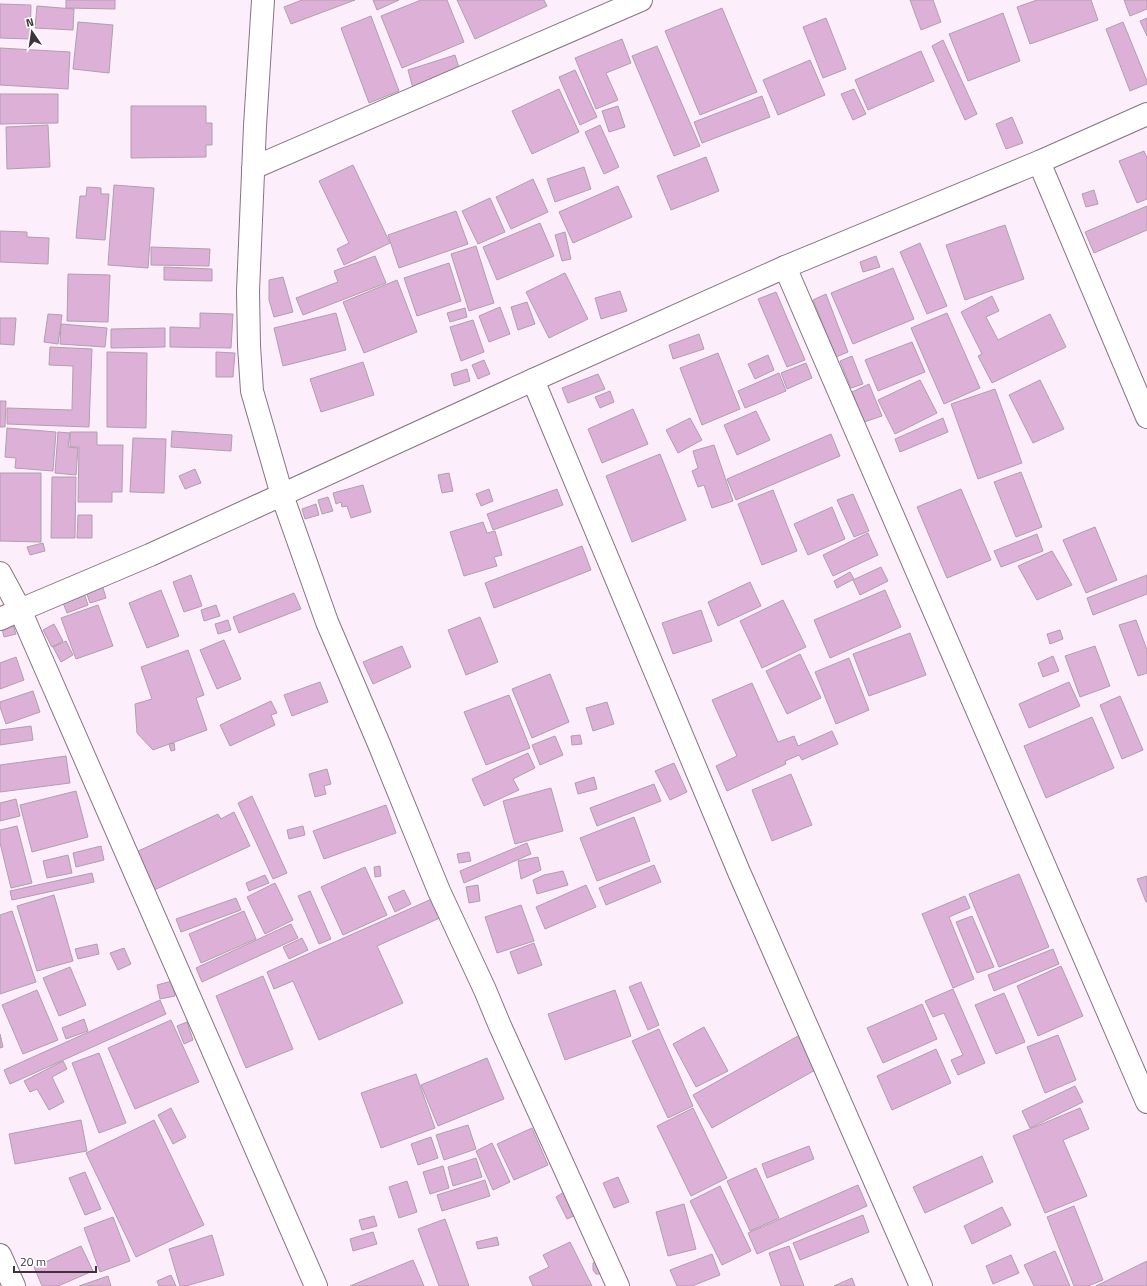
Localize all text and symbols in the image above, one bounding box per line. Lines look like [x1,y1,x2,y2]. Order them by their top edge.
north arrow [12,12,52,52]
text: N [24,14,35,31]
scale bar [14,1248,96,1274]
text: 20 m [20,1252,46,1271]

